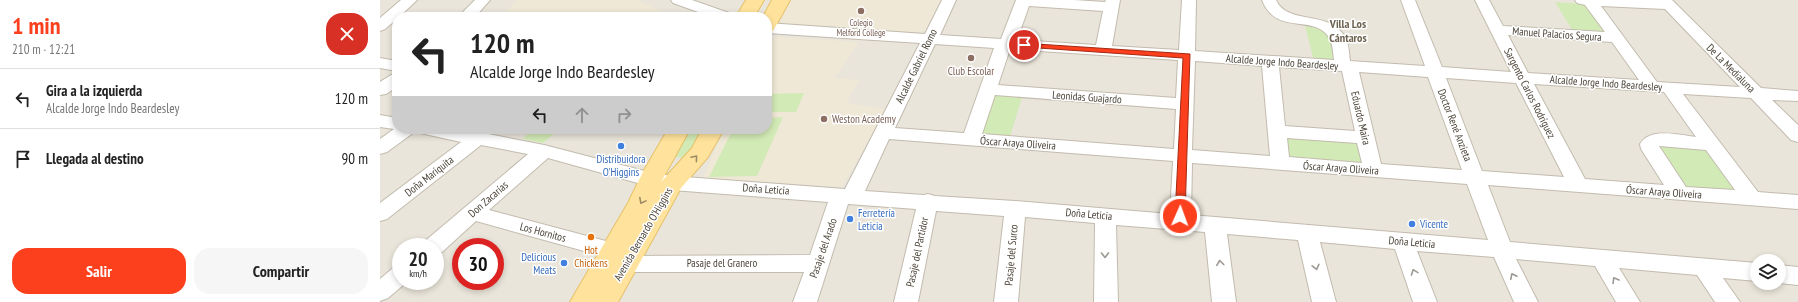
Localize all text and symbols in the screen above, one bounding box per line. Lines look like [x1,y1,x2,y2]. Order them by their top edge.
marker: Colegio Melford College [856,6,866,16]
text: 1 min [12,10,60,41]
button: close [326,13,368,55]
district label: Villa Los Cántaros [1329,16,1367,45]
place label: Colegio Melford College [836,17,886,38]
text: 120 m [470,24,534,61]
street label: Manuel Palacios Segura [1512,24,1602,44]
street label: Alcalde Gabriel Romo [892,26,940,106]
icon: left [404,28,456,80]
pin [1007,28,1041,62]
icon: arrive [1013,34,1035,56]
text: 210 m · 12:21 [12,41,75,58]
street label: De La Medialuna [1704,41,1758,95]
street label: Sargento Carlos Rodríguez [1501,45,1559,141]
street label: Alcalde Jorge Indo Beardesley [1225,51,1340,73]
marker: Club Escolar [966,53,976,63]
text: Alcalde Jorge Indo Beardesley [470,60,655,83]
place label: Club Escolar [948,64,994,78]
street label: Alcalde Jorge Indo Beardesley [1549,72,1664,94]
text: Gira a la izquierda [46,81,142,100]
street label: Doctor René Anzieta [1435,87,1475,163]
icon: left [12,88,34,110]
street label: Leonidas Guajardo [1052,88,1122,106]
text: 120 m [335,89,368,108]
street label: Eduardo Maira [1348,90,1374,146]
text: Alcalde Jorge Indo Beardesley [46,100,179,117]
icon: left [529,104,551,126]
icon: ahead [571,104,593,126]
icon: right [613,104,635,126]
place label: Weston Academy [832,112,897,126]
marker: Weston Academy [819,114,829,124]
street label: Óscar Araya Oliveira [979,133,1057,153]
marker: Distribuidora O'Higgins [616,141,626,151]
icon: arrive [12,148,34,170]
text: Llegada al destino [46,149,144,168]
text: 90 m [342,149,368,168]
place label: Distribuidora O'Higgins [596,152,646,179]
street label: Doña Mariquita [402,153,456,199]
one-way arrow [691,155,698,162]
street label: Óscar Araya Oliveira [1302,158,1380,178]
street label: Don Zacarías [465,178,511,220]
street label: Doña Leticia [742,180,790,198]
street label: Óscar Araya Oliveira [1625,182,1703,202]
street label: Avenida Bernardo O'Higgins [611,185,676,283]
position arrow [1159,195,1201,237]
one-way arrow [639,197,647,204]
street label: Doña Leticia [1065,205,1113,223]
place label: Ferretería Leticia [858,206,895,233]
marker: Ferretería Leticia [845,214,855,224]
street label: Pasaje del Arado [806,216,840,280]
street label: Pasaje del Partidor [903,216,931,288]
place label: Vicente [1419,217,1449,231]
street label: Los Hornitos [518,219,568,245]
marker: Vicente [1407,219,1417,229]
street label: Pasaje del Surco [1001,223,1021,286]
marker: Hot Chickens [586,232,596,242]
street label: Doña Leticia [1388,233,1436,251]
speed limit sign: 30 [452,238,504,290]
place label: Hot Chickens [574,243,608,270]
text: 20 [408,246,428,272]
button: Salir [12,248,186,294]
button: Compartir [194,248,368,294]
place label: Delicious Meats [521,250,556,277]
one-way arrow [1101,252,1109,258]
map controls [1750,254,1786,290]
button: layers [1750,254,1786,290]
street label: Pasaje del Granero [687,256,758,270]
marker: Delicious Meats [559,258,569,268]
one-way arrow [1216,260,1225,266]
one-way arrow [1311,264,1320,271]
text: km/h [409,267,427,280]
one-way arrow [1411,268,1419,275]
one-way arrow [1510,273,1518,281]
one-way arrow [1612,277,1619,284]

